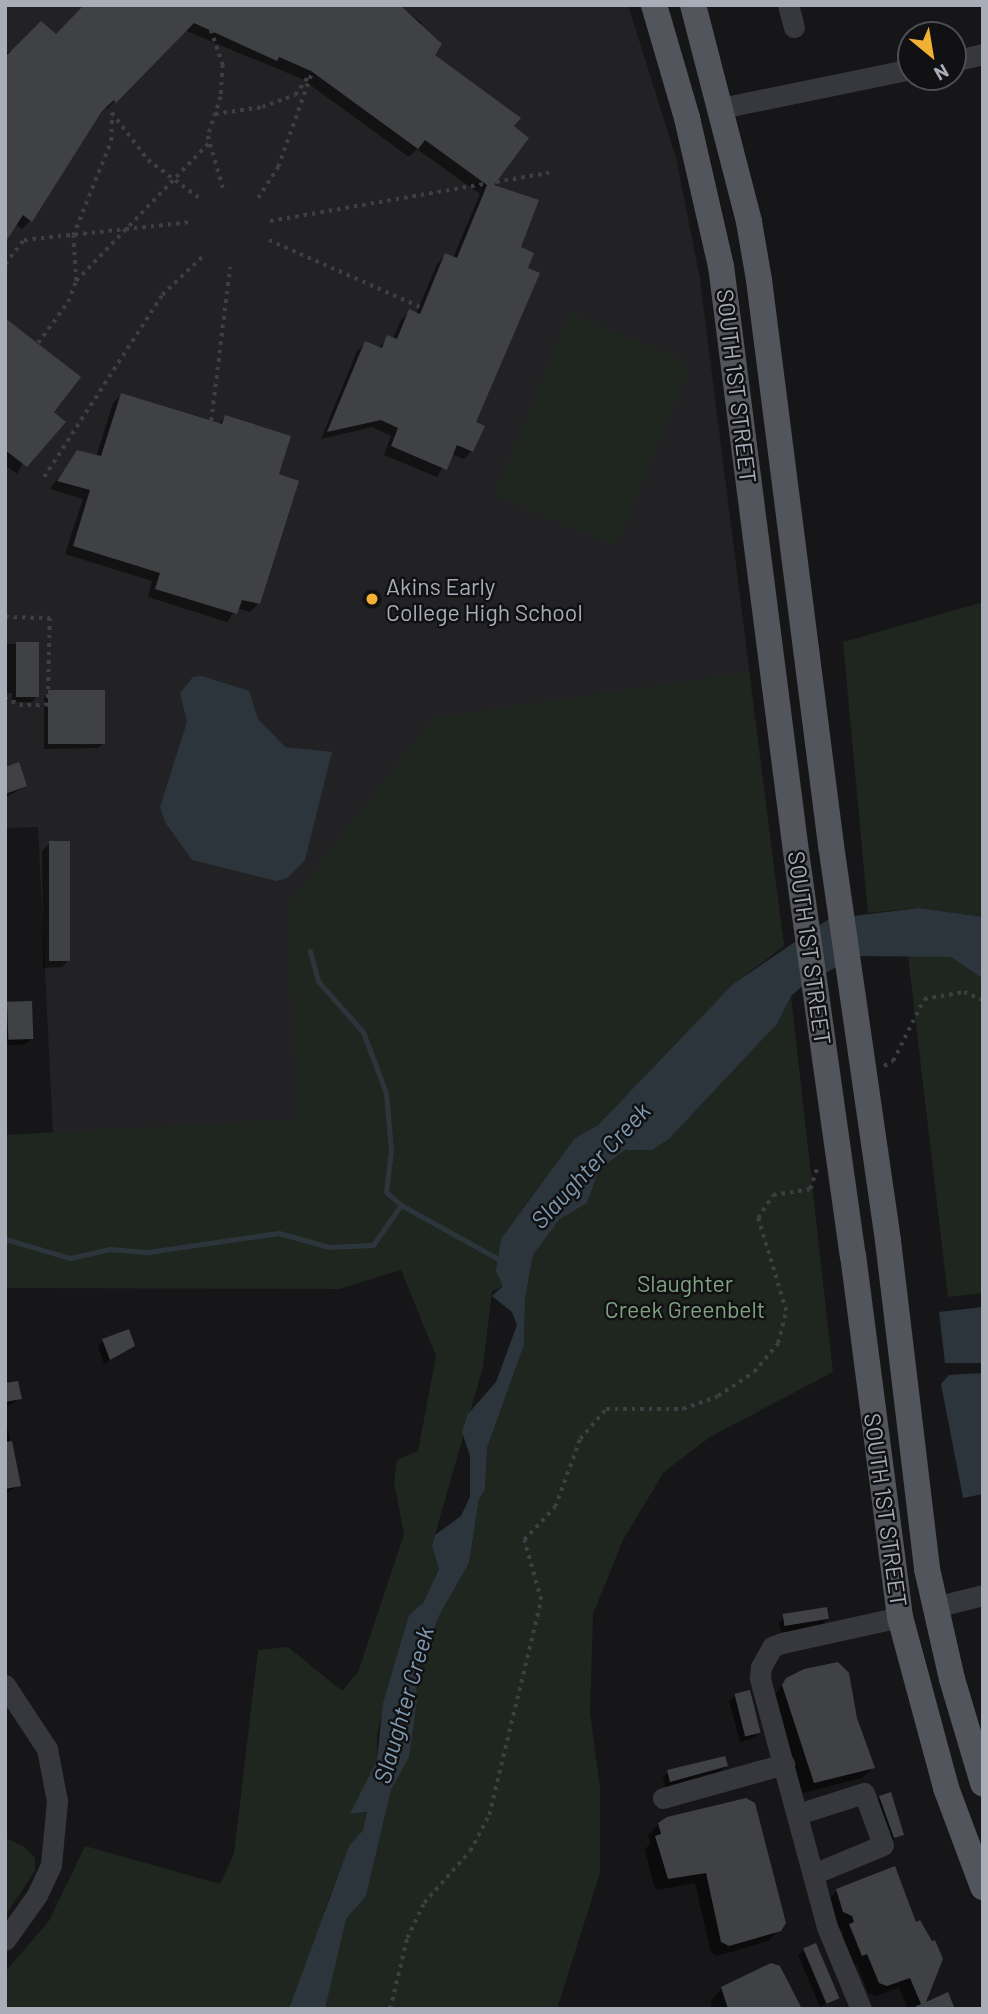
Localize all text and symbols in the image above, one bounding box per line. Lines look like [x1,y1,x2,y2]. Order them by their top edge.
north arrow [897,21,967,91]
text: N [931,60,953,86]
street label: SOUTH 1ST STREET [711,288,763,484]
place label: Akins Early College High School [386,572,583,626]
marker: Akins Early College High School [364,591,380,607]
street label: SOUTH 1ST STREET [783,849,837,1047]
water label: Slaughter Creek [524,1096,656,1234]
park label: Slaughter Creek Greenbelt [605,1269,765,1323]
street label: SOUTH 1ST STREET [859,1411,913,1609]
water label: Slaughter Creek [367,1623,439,1787]

